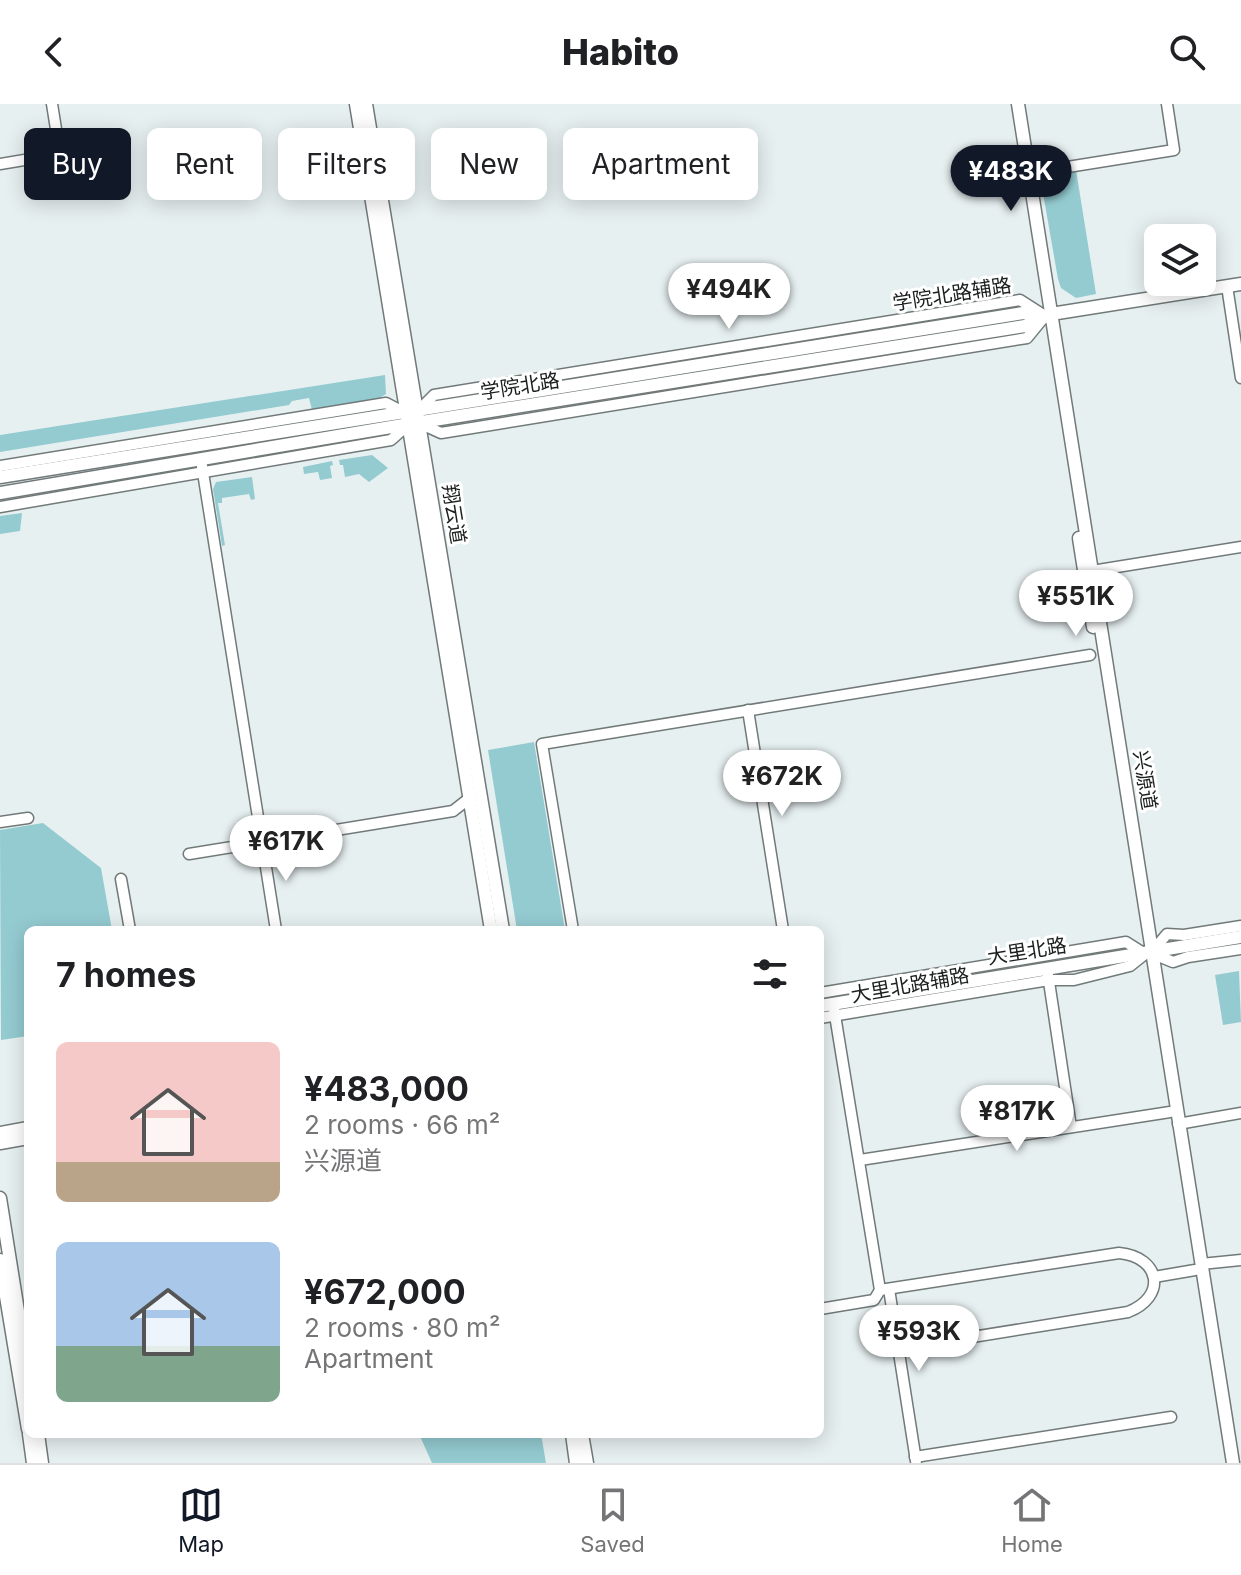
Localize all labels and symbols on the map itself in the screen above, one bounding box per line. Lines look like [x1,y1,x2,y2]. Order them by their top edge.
pin: ¥483K [955,145,1067,213]
pin: ¥494K [673,263,785,331]
street label: 学院北路辅路 [891,273,1013,315]
street label: 学院北路 [479,368,561,404]
street label: 翔云道 [437,482,471,546]
pin: ¥551K [1020,570,1132,638]
street label: 兴源道 [1128,748,1162,812]
pin: ¥672K [726,750,838,818]
pin: ¥617K [230,815,342,883]
street label: 大里北路 [986,933,1068,969]
street label: 大里北路辅路 [849,963,971,1007]
pin: ¥817K [961,1085,1073,1153]
pin: ¥593K [863,1305,975,1373]

